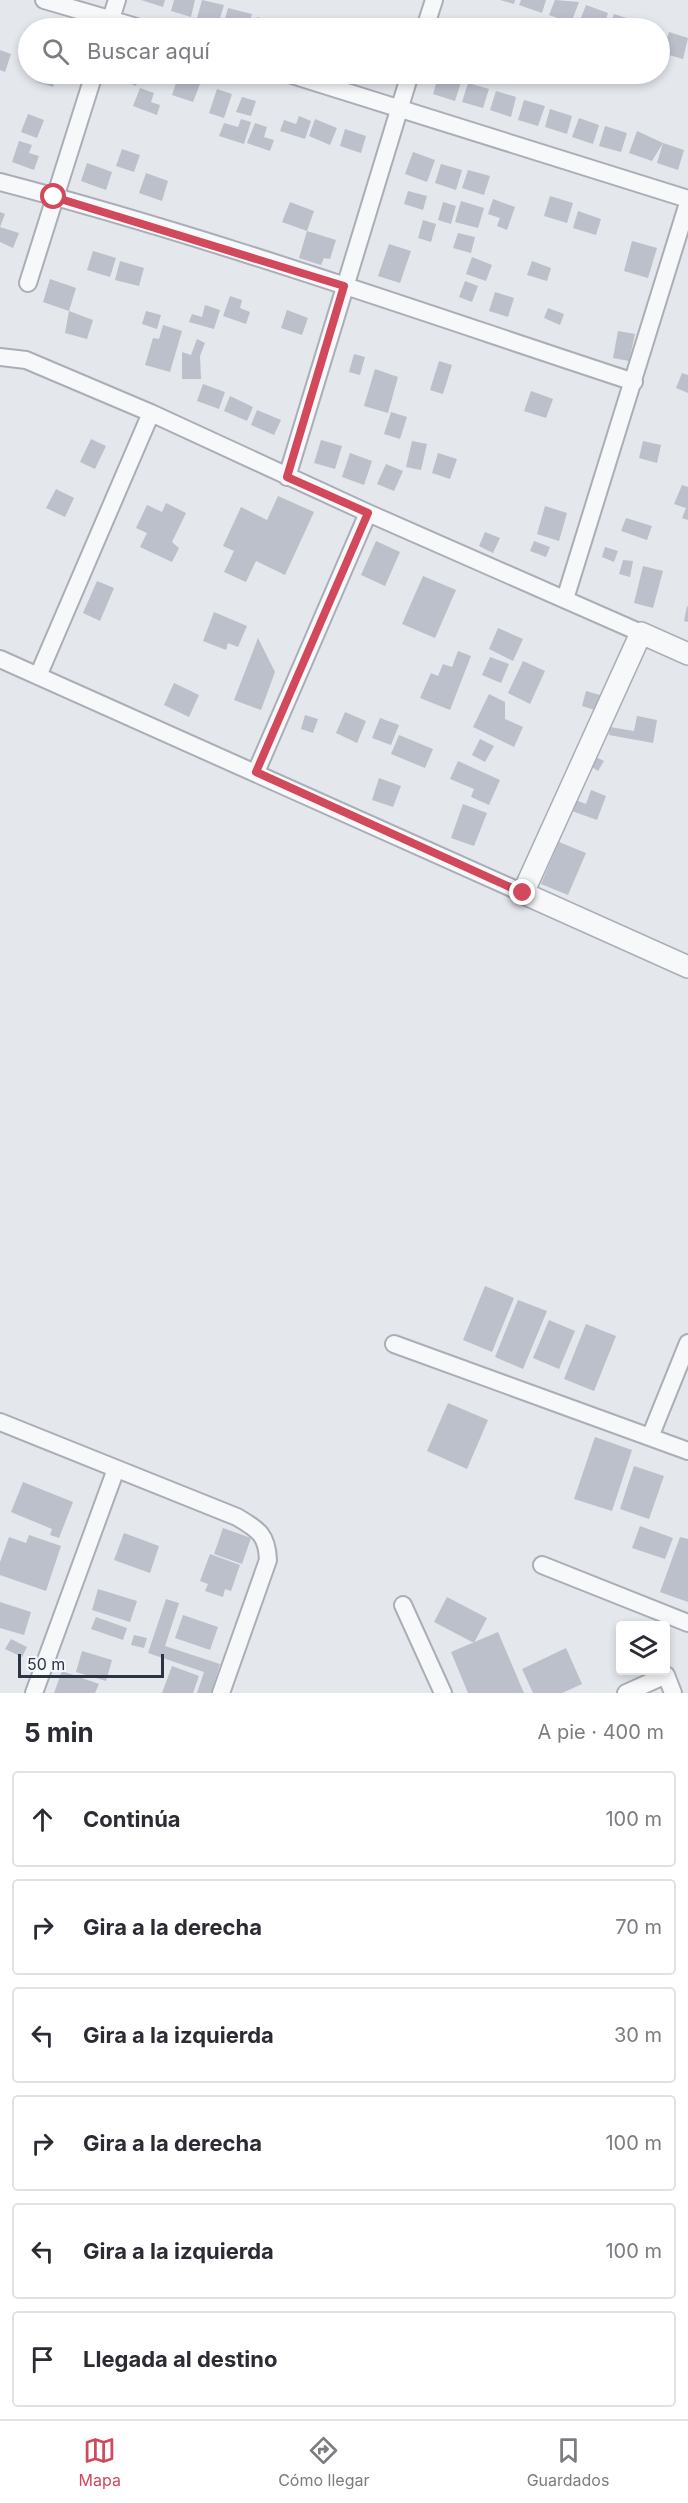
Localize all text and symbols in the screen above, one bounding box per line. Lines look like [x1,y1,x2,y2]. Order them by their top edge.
search box [18,18,670,84]
icon: search [39,35,72,68]
text: Buscar aquí [87,38,210,64]
route start [40,183,66,209]
route end [509,879,535,905]
map controls [616,1621,670,1675]
button: layers [616,1621,670,1675]
scale bar [18,1651,164,1678]
text: 50 m [27,1654,65,1674]
text: 5 min [24,1717,94,1748]
text: A pie · 400 m [538,1720,664,1744]
icon: ahead [26,1803,59,1836]
text: Continúa [83,1806,181,1832]
text: 100 m [605,1807,662,1831]
icon: right [26,1911,59,1944]
text: Gira a la derecha [83,1914,262,1940]
text: 70 m [615,1915,662,1939]
icon: left [26,2019,59,2052]
text: Gira a la izquierda [83,2022,274,2048]
text: 30 m [614,2023,662,2047]
icon: right [26,2127,59,2160]
text: Gira a la derecha [83,2130,262,2156]
text: 100 m [605,2131,662,2155]
icon: left [26,2235,59,2268]
text: Gira a la izquierda [83,2238,274,2264]
text: 100 m [605,2239,662,2263]
icon: arrive [26,2343,59,2376]
text: Llegada al destino [83,2346,277,2372]
tab: Mapa [79,2434,121,2490]
tab: Cómo llegar [278,2434,369,2490]
tab: Guardados [527,2434,609,2490]

